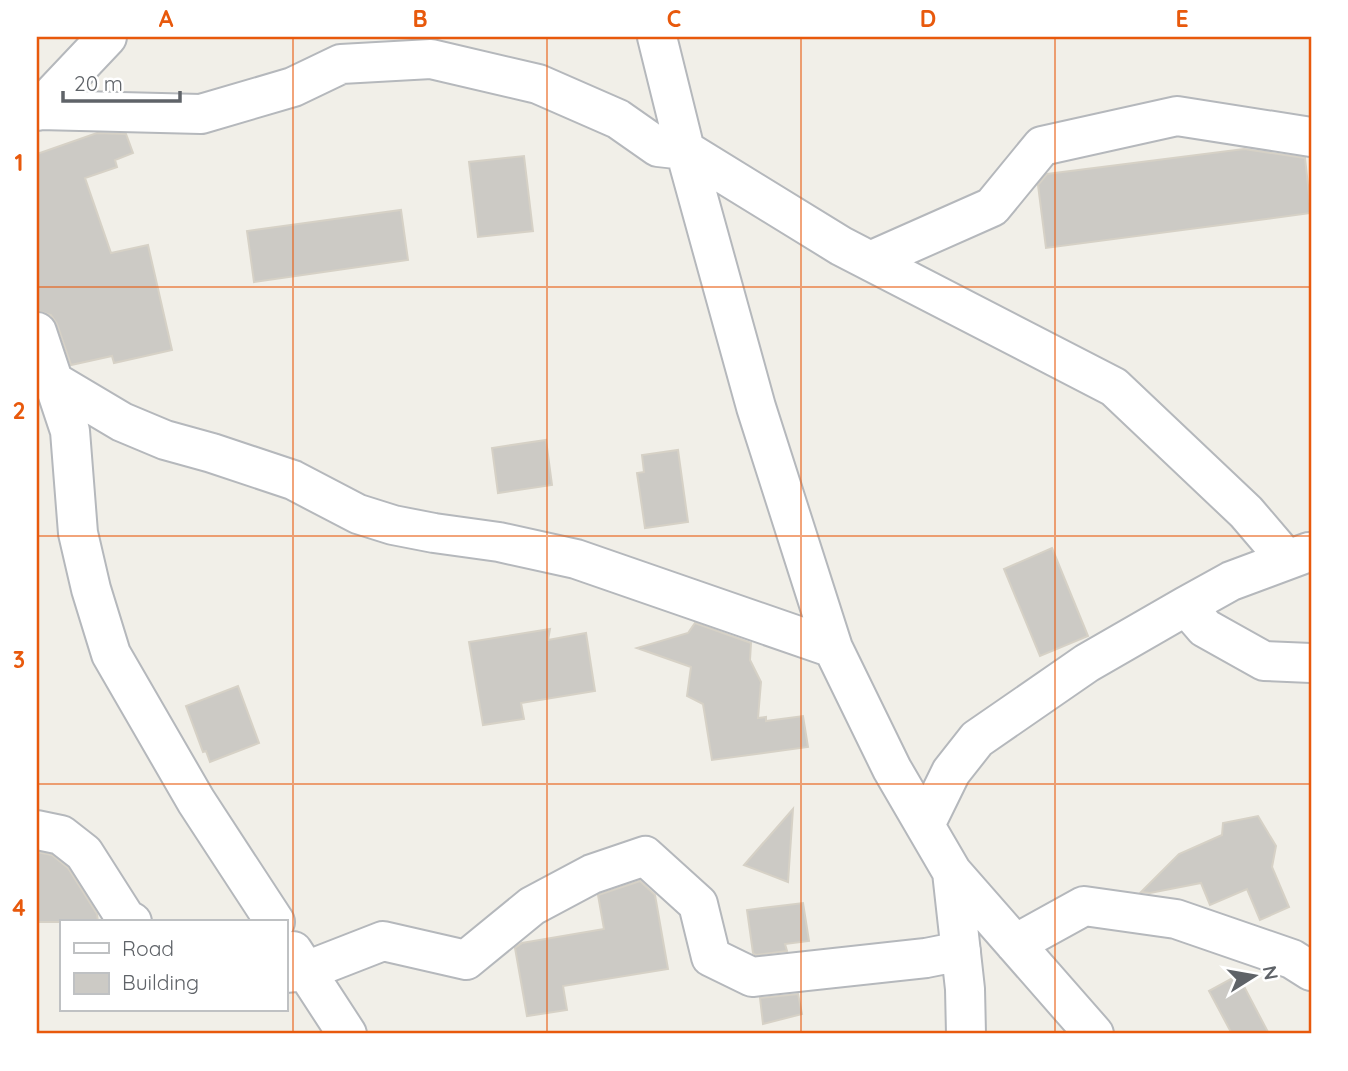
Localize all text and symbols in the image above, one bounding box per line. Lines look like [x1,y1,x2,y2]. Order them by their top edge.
text: A [159,4,174,33]
text: B [412,4,428,33]
text: C [667,4,681,33]
text: D [920,4,936,33]
text: E [1175,4,1189,33]
scale bar [63,60,180,104]
text: 20 m [74,70,123,96]
text: 1 [15,148,23,177]
text: 2 [12,396,26,425]
text: 3 [13,645,25,674]
text: 4 [12,893,26,922]
legend [60,920,287,1012]
text: Road [122,935,174,961]
north arrow [1218,942,1288,1012]
text: N [1258,964,1284,982]
text: Building [122,969,199,995]

